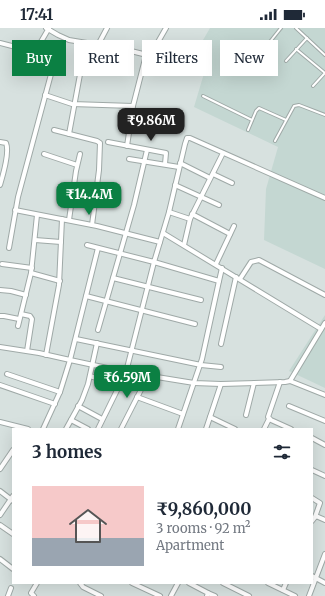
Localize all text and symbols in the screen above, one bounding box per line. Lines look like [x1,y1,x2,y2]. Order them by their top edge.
text: 17:41 [20,5,53,24]
chip: Buy [12,40,66,76]
chip: Rent [74,40,134,76]
chip: Filters [142,40,212,76]
chip: New [220,40,278,76]
pin: ₹9.86M [118,108,184,142]
text: ₹9.86M [127,112,175,129]
pin: ₹14.4M [56,182,122,216]
text: ₹14.4M [65,186,113,203]
pin: ₹6.59M [94,365,160,399]
text: ₹6.59M [103,369,151,386]
text: 3 homes [32,441,102,463]
icon: filters [271,441,293,463]
text: ₹9,860,000 [156,498,252,520]
icon: home [64,502,112,550]
text: 3 rooms · 92 m² [156,520,251,537]
text: Apartment [156,537,224,554]

